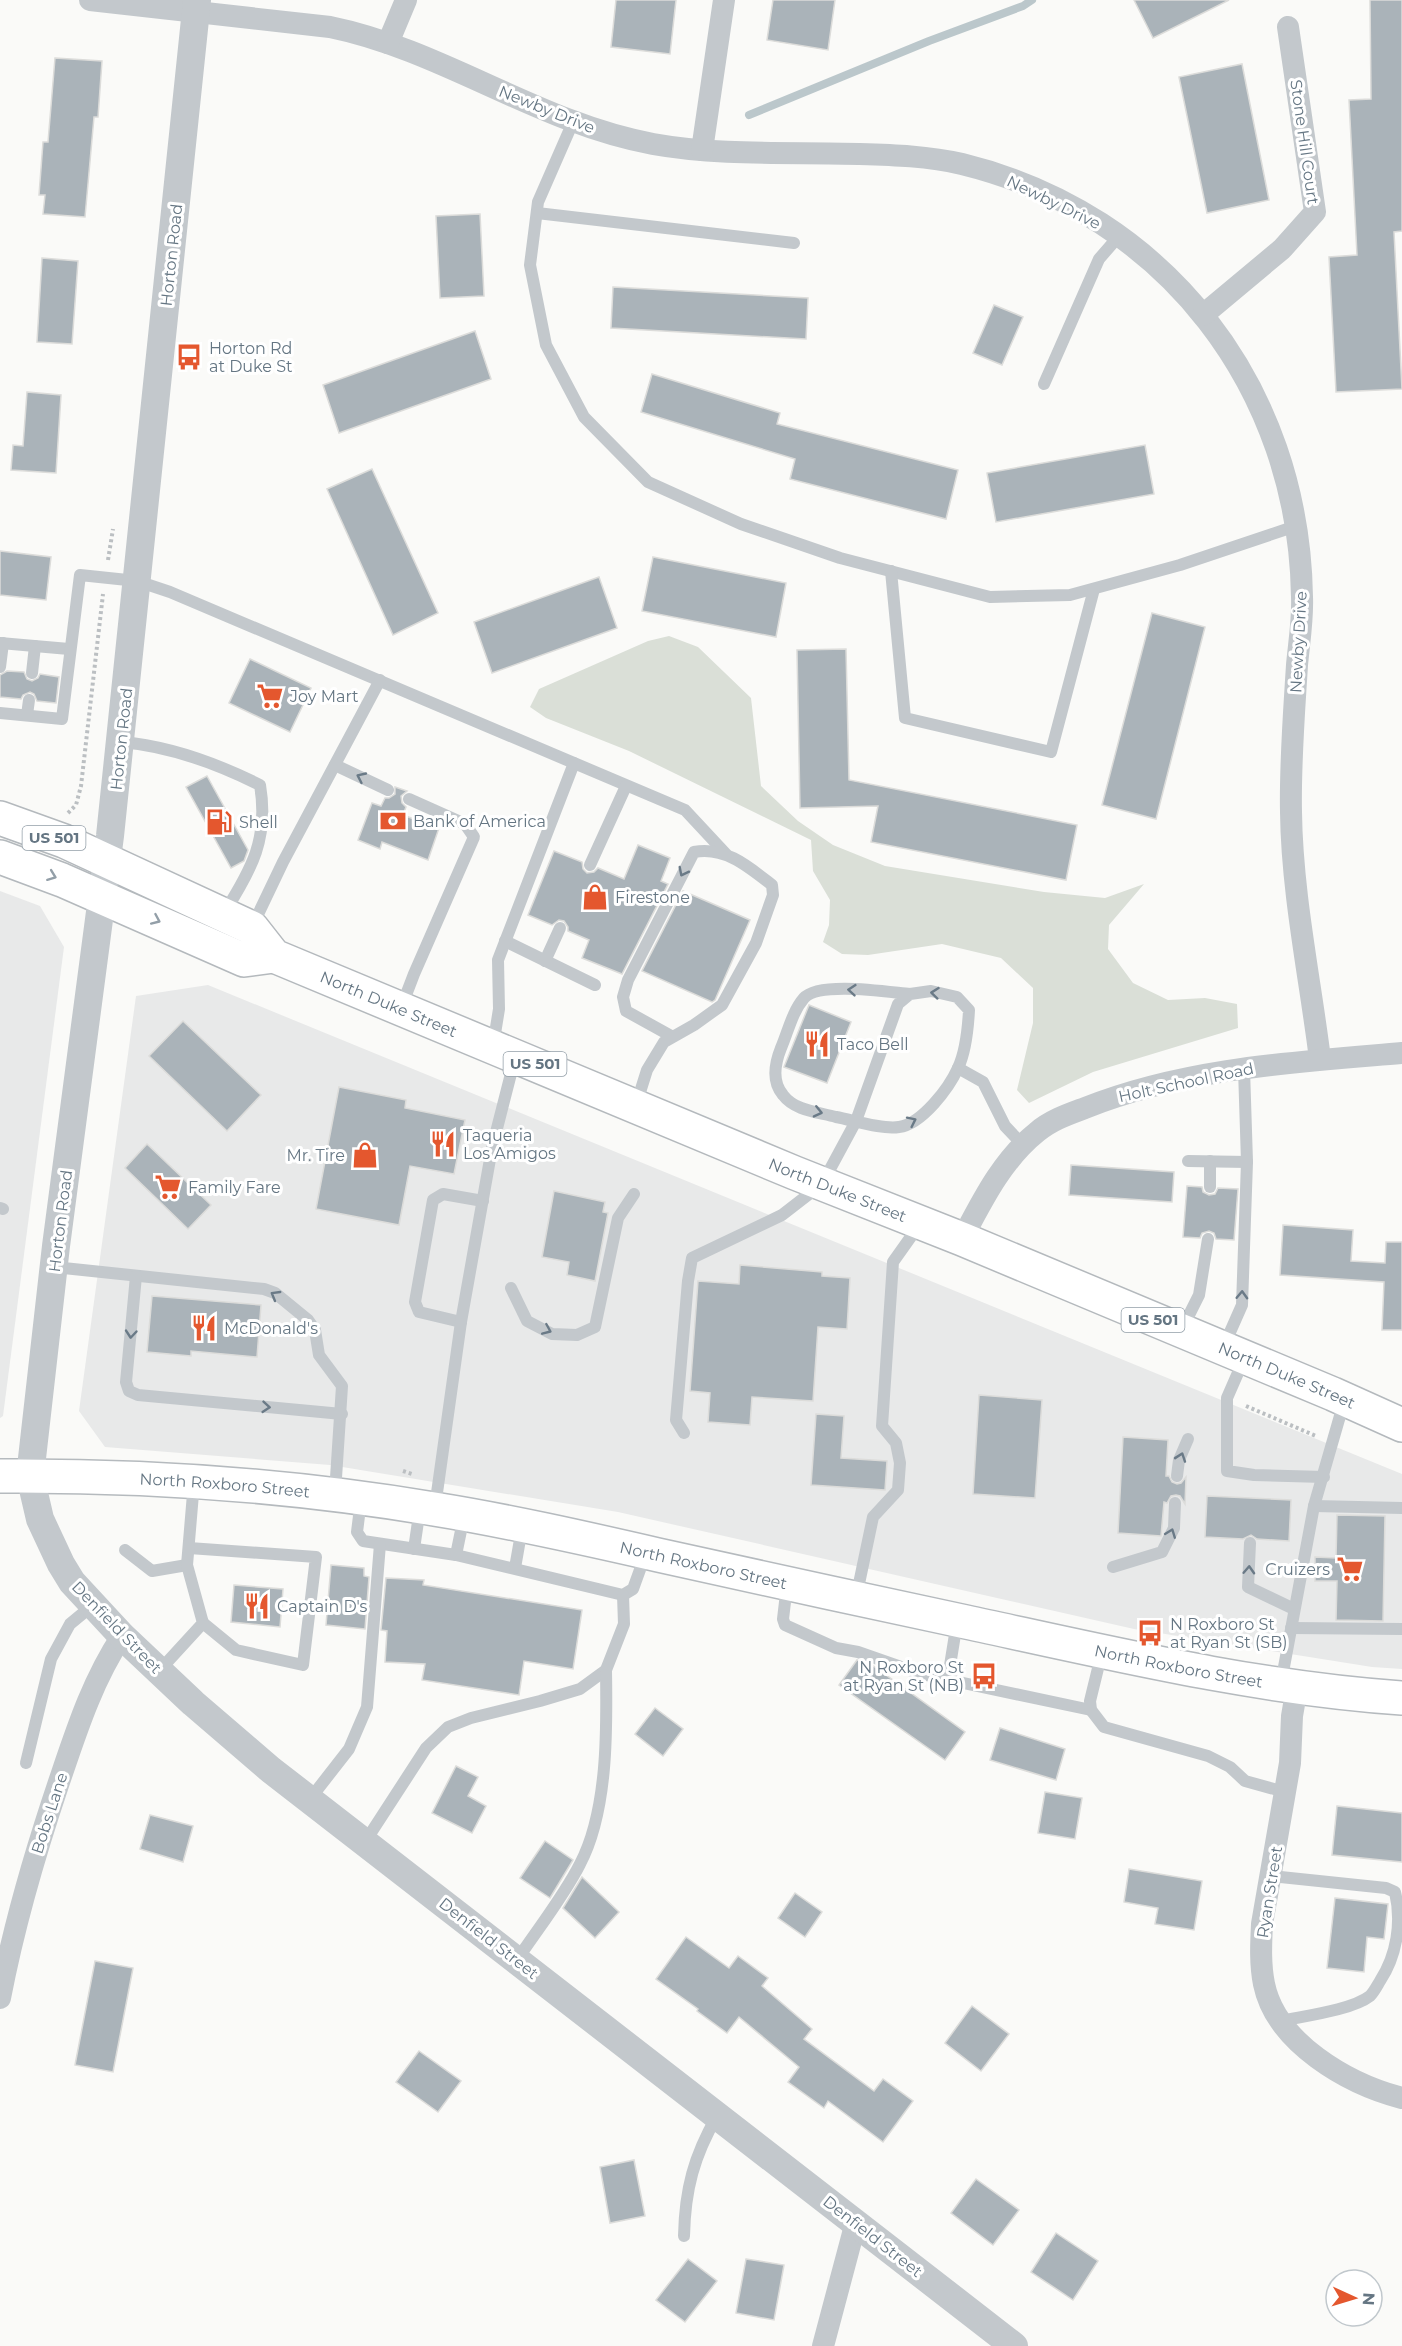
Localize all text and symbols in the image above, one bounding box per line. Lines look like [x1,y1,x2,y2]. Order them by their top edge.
street label: Stone Hill Court [1286,78,1323,206]
street label: Newby Drive [496,82,598,137]
street label: Newby Drive [1004,172,1104,233]
street label: Horton Road [157,203,186,307]
place label: Horton Rd at Duke St [209,339,293,376]
bus stop icon: Horton Rd at Duke St [174,342,204,372]
street label: Newby Drive [1286,591,1311,693]
supermarket icon: Joy Mart [255,681,285,711]
street label: Horton Road [107,687,136,791]
place label: Joy Mart [289,687,359,706]
one-way arrow [357,773,368,785]
bank icon: Bank of America [378,806,408,836]
fuel station icon: Shell [204,807,234,837]
place label: Bank of America [413,812,546,831]
place label: Shell [239,813,278,832]
road number: US 501 [22,826,86,850]
one-way arrow [679,866,690,876]
one-way arrow [45,869,56,881]
shop icon: Firestone [580,882,610,912]
place label: Firestone [615,888,690,907]
one-way arrow [149,913,160,925]
street label: North Duke Street [317,967,460,1041]
one-way arrow [847,983,856,996]
one-way arrow [930,987,939,1000]
restaurant icon: Taco Bell [802,1029,832,1059]
place label: Taco Bell [837,1035,909,1054]
road number: US 501 [504,1052,566,1076]
street label: Holt School Road [1117,1059,1255,1106]
one-way arrow [812,1105,822,1118]
one-way arrow [906,1117,917,1129]
place label: Taqueria Los Amigos [463,1126,556,1163]
restaurant icon: Taqueria Los Amigos [428,1129,458,1159]
shop icon: Mr. Tire [350,1140,380,1170]
place label: Mr. Tire [287,1146,345,1165]
street label: North Duke Street [766,1154,910,1226]
street label: Horton Road [45,1169,76,1273]
supermarket icon: Family Fare [153,1172,183,1202]
place label: Family Fare [188,1178,281,1197]
one-way arrow [1236,1290,1249,1299]
one-way arrow [271,1291,281,1302]
road number: US 501 [1122,1308,1184,1332]
restaurant icon: McDonald's [189,1313,219,1343]
place label: McDonald's [224,1319,318,1338]
one-way arrow [540,1323,551,1335]
one-way arrow [125,1330,138,1339]
street label: North Duke Street [1215,1338,1359,1413]
one-way arrow [261,1400,270,1413]
one-way arrow [1174,1452,1186,1463]
street label: North Roxboro Street [139,1470,311,1502]
one-way arrow [1163,1528,1176,1539]
street label: North Roxboro Street [618,1538,789,1593]
supermarket icon: Cruizers [1335,1554,1365,1584]
place label: Cruizers [1265,1560,1330,1579]
one-way arrow [1242,1566,1255,1575]
street label: Denfield Street [68,1577,166,1678]
restaurant icon: Captain D's [242,1591,272,1621]
place label: Captain D's [277,1597,368,1616]
place label: N Roxboro St at Ryan St (SB) [1170,1615,1287,1652]
bus stop icon: N Roxboro St at Ryan St (SB) [1135,1618,1165,1648]
street label: North Roxboro Street [1093,1641,1265,1692]
place label: N Roxboro St at Ryan St (NB) [843,1658,964,1695]
bus stop icon: N Roxboro St at Ryan St (NB) [969,1661,999,1691]
street label: Bobs Lane [27,1770,72,1856]
street label: Ryan Street [1253,1844,1286,1939]
street label: Denfield Street [435,1894,543,1983]
street label: Denfield Street [819,2192,927,2281]
north arrow [1324,2268,1384,2328]
text: N [1359,2292,1378,2306]

